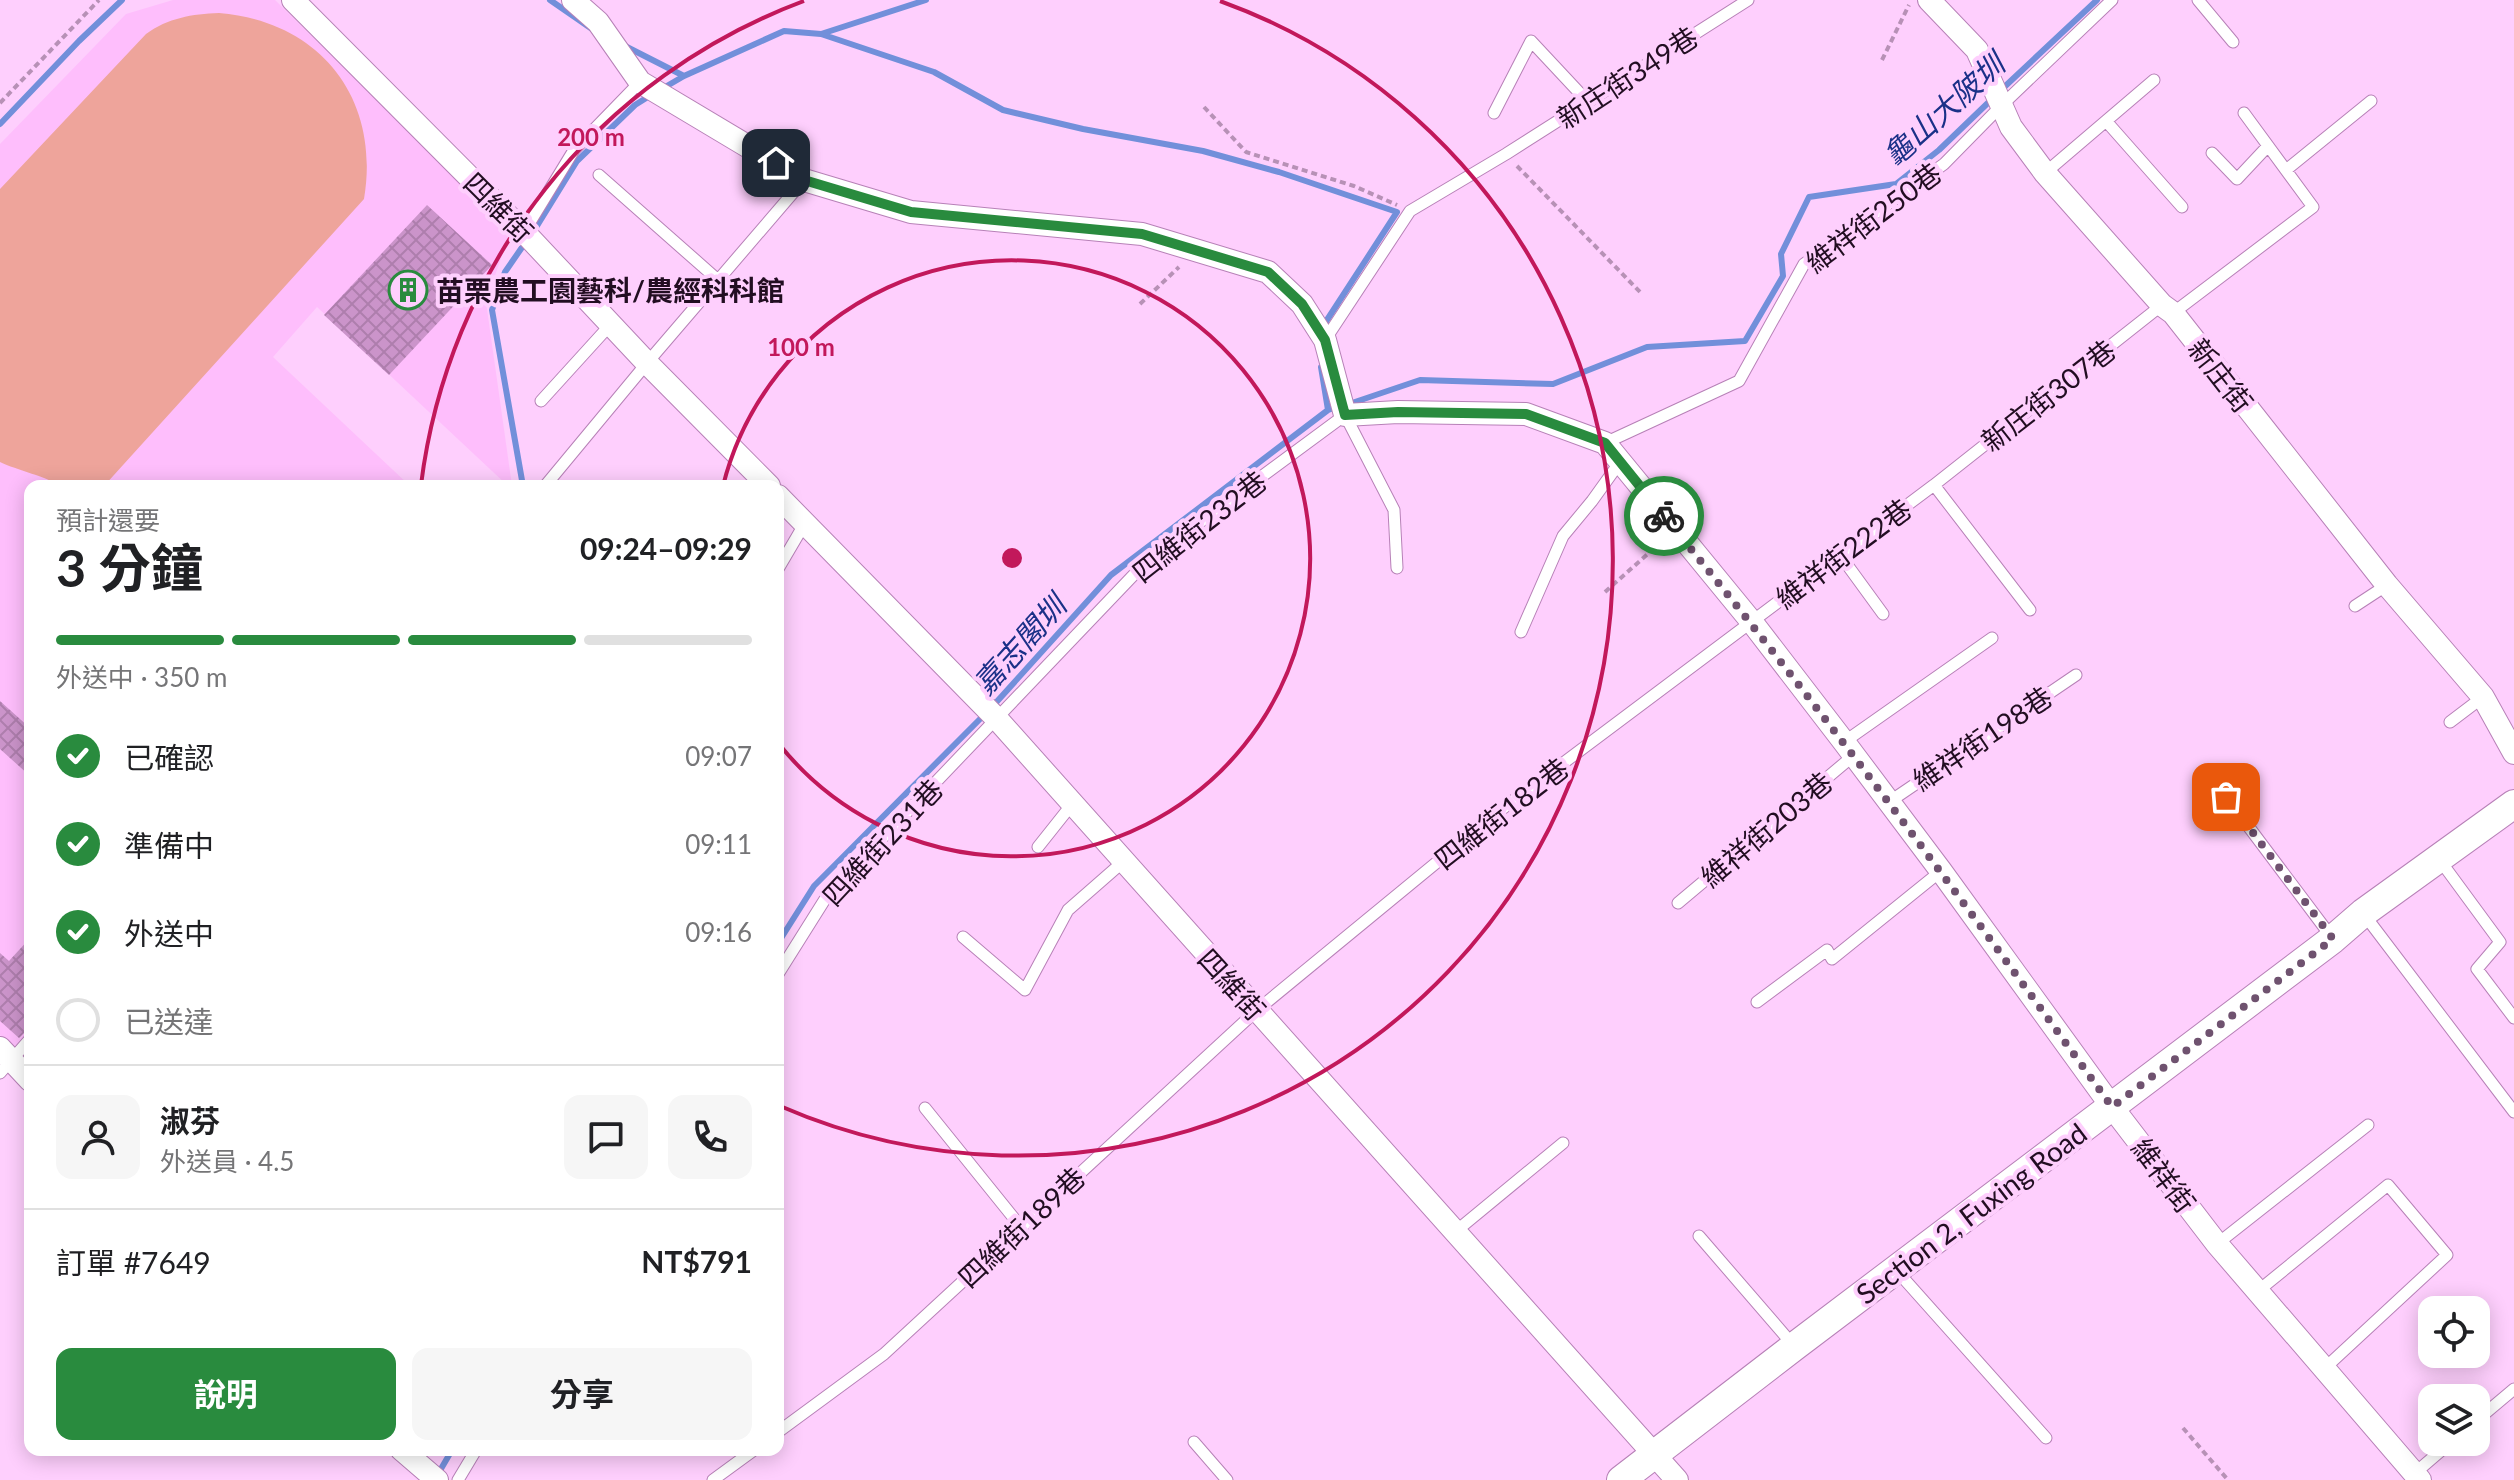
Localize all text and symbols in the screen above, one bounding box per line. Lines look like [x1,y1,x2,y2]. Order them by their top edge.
street label: 新庄街349巷 [1550,19,1704,135]
water label: 龜山大陂圳 [1875,43,2014,173]
text: 200 m [557,122,625,151]
pin [742,129,810,197]
icon: home [754,141,798,185]
street label: 維祥街250巷 [1799,155,1947,279]
street label: 四維街 [457,165,541,249]
building icon: 苗栗農工園藝科/農經科科館 [387,269,429,311]
place label: 苗栗農工園藝科/農經科科館 [436,273,785,307]
street label: 新庄街 [2182,331,2260,419]
text: 100 m [767,332,835,361]
street label: 新庄街307巷 [1974,332,2122,458]
street label: 四維街232巷 [1125,463,1273,589]
courier [1624,476,1704,556]
street label: 維祥街222巷 [1769,491,1917,615]
icon: bike [1642,494,1686,538]
text: 預計還要 [56,504,160,536]
text: 09:24–09:29 [580,530,752,566]
text: 3 分鐘 [56,536,203,598]
centre of rings [998,544,1026,572]
water label: 嘉志閣圳 [965,584,1075,701]
text: 外送中 · 350 m [56,661,227,693]
street label: 維祥街198巷 [1906,679,2058,797]
icon: check [56,734,100,778]
text: 已確認 [124,739,214,775]
text: 09:07 [685,740,752,772]
street label: 四維街182巷 [1427,750,1575,876]
pin [2192,763,2260,831]
street label: 維祥街203巷 [1694,764,1838,894]
street label: 四維街231巷 [815,772,949,912]
icon: bag [2204,775,2248,819]
icon: check [56,822,100,866]
text: 準備中 [124,827,214,863]
text: 09:11 [685,828,752,860]
icon: check [56,910,100,954]
text: 外送中 [124,915,214,951]
text: 09:16 [685,916,752,948]
street label: 四維街 [1191,941,1273,1027]
text: 已送達 [124,1003,214,1039]
button: person [56,1095,140,1179]
button: chat [564,1095,648,1179]
button: phone [668,1095,752,1179]
text: 淑芬 [160,1102,220,1138]
street label: Section 2, Fuxing Road [1849,1115,2093,1311]
street label: 維祥街 [2125,1131,2203,1219]
text: 外送員 · 4.5 [160,1145,294,1177]
street label: 四維街189巷 [951,1160,1091,1294]
text: NT$791 [641,1243,752,1279]
text: 訂單 #7649 [56,1244,211,1280]
map controls [2418,1296,2490,1456]
button: locate [2418,1296,2490,1368]
button: 說明 [56,1348,396,1440]
button: 分享 [412,1348,752,1440]
button: layers [2418,1384,2490,1456]

